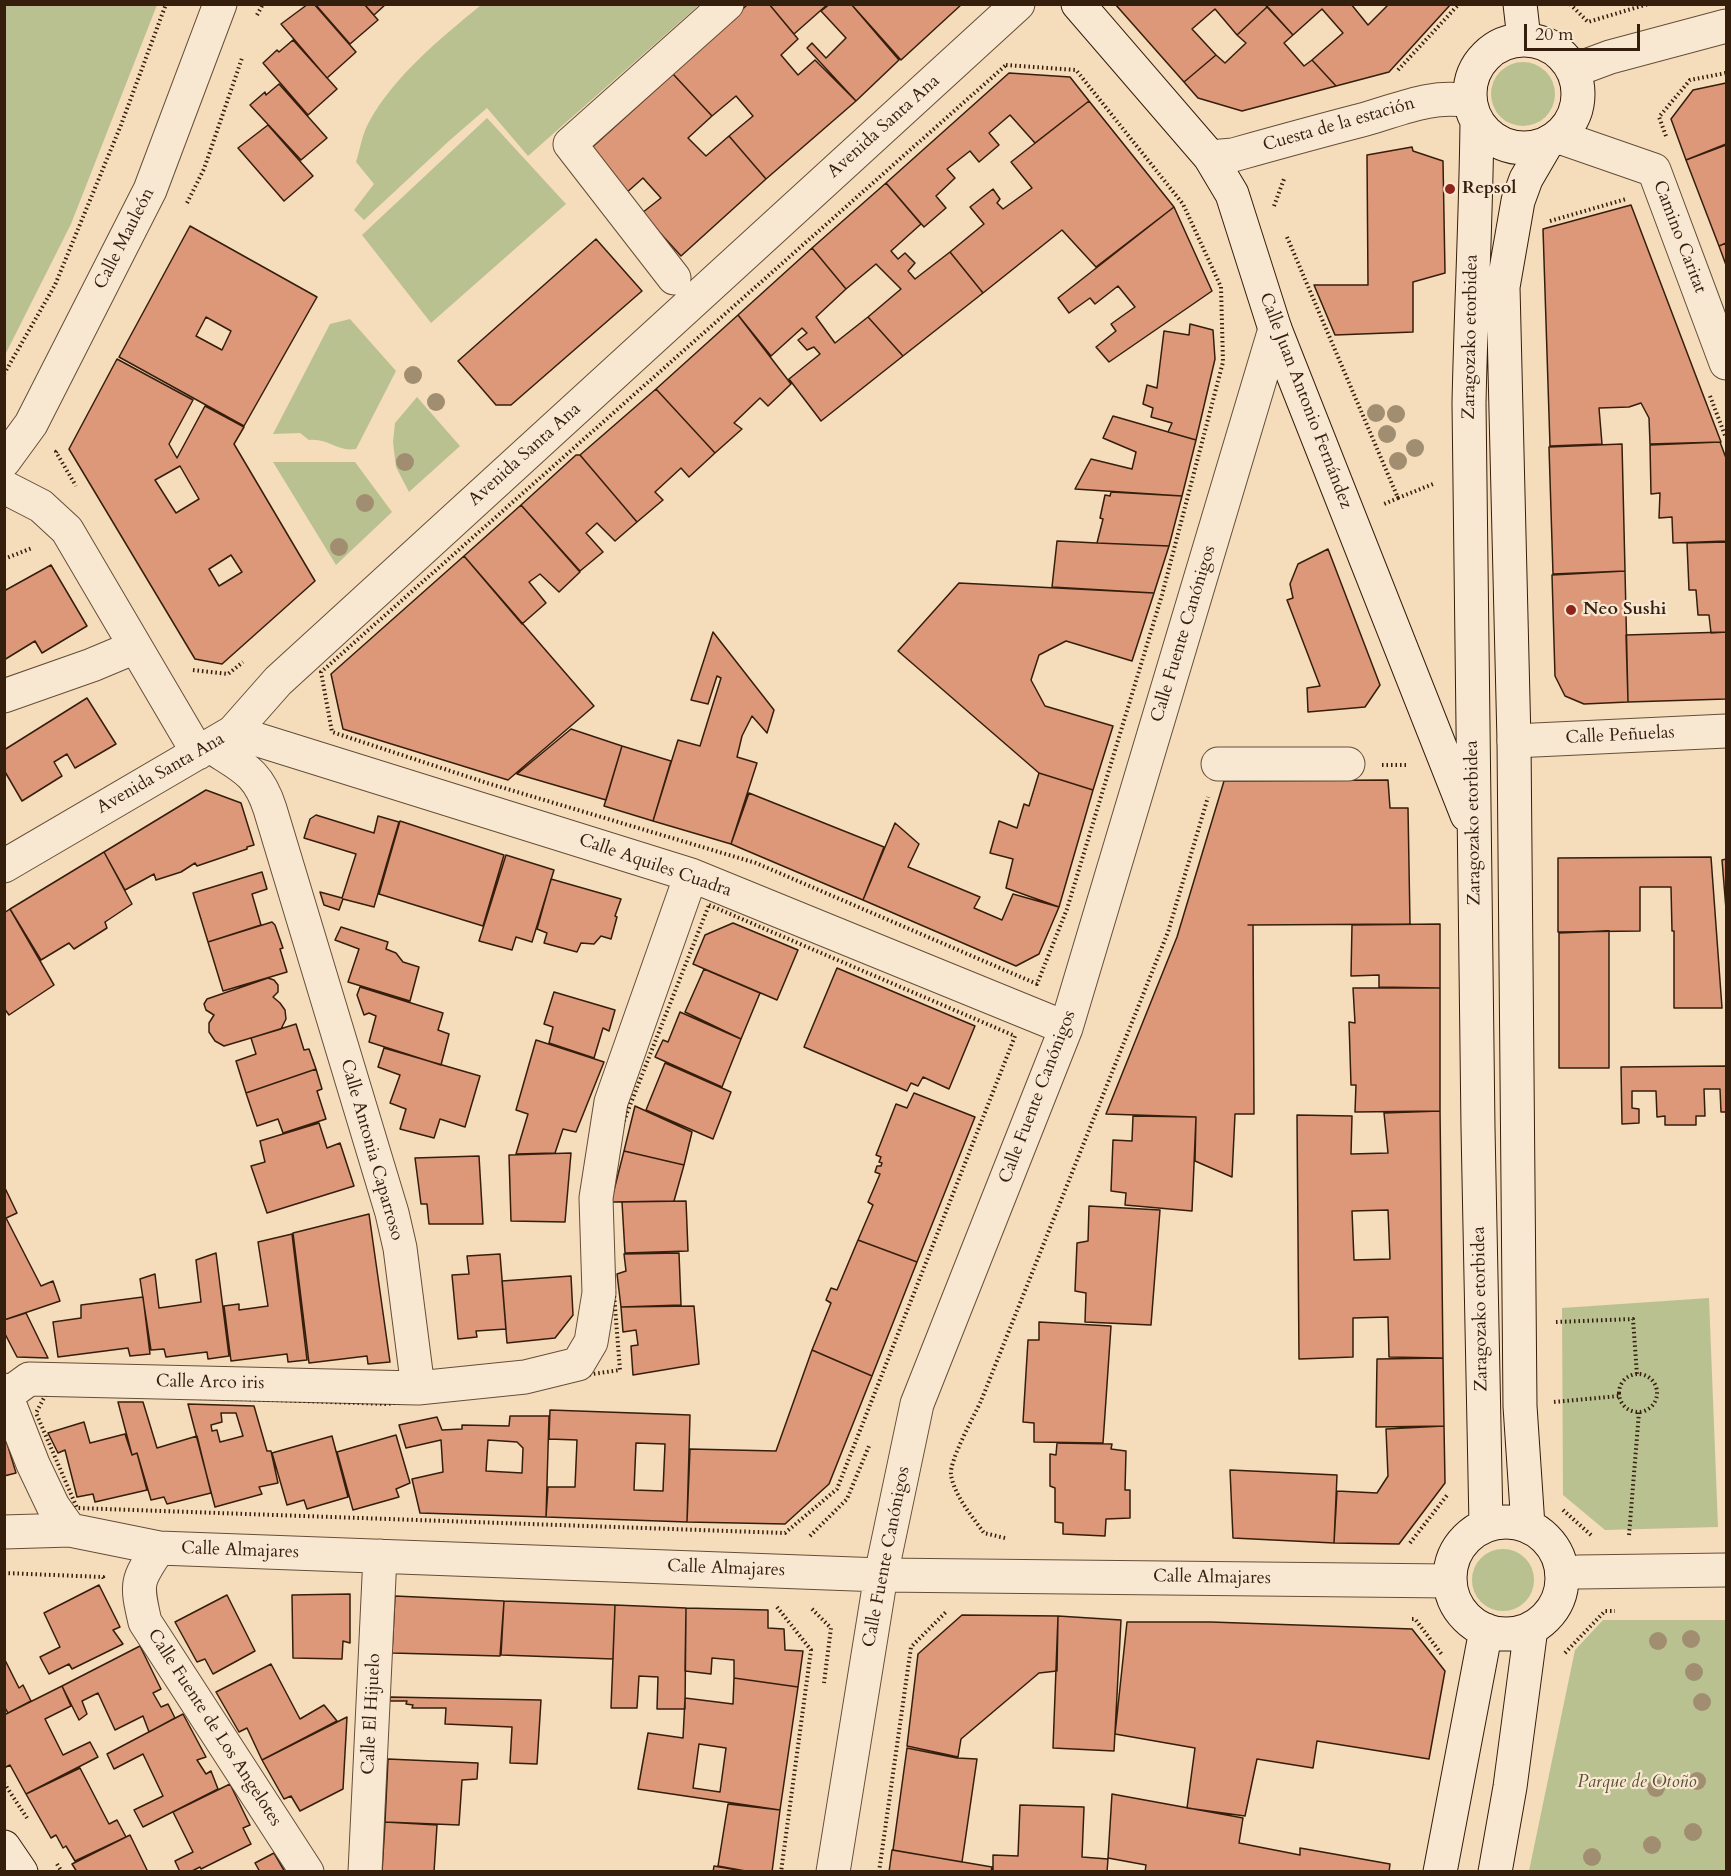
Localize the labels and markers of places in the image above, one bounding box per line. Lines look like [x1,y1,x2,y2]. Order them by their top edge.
place label: Repsol [1462,178,1516,200]
marker: Repsol [1443,182,1457,196]
place label: Neo Sushi [1583,599,1667,621]
marker: Neo Sushi [1564,603,1578,617]

